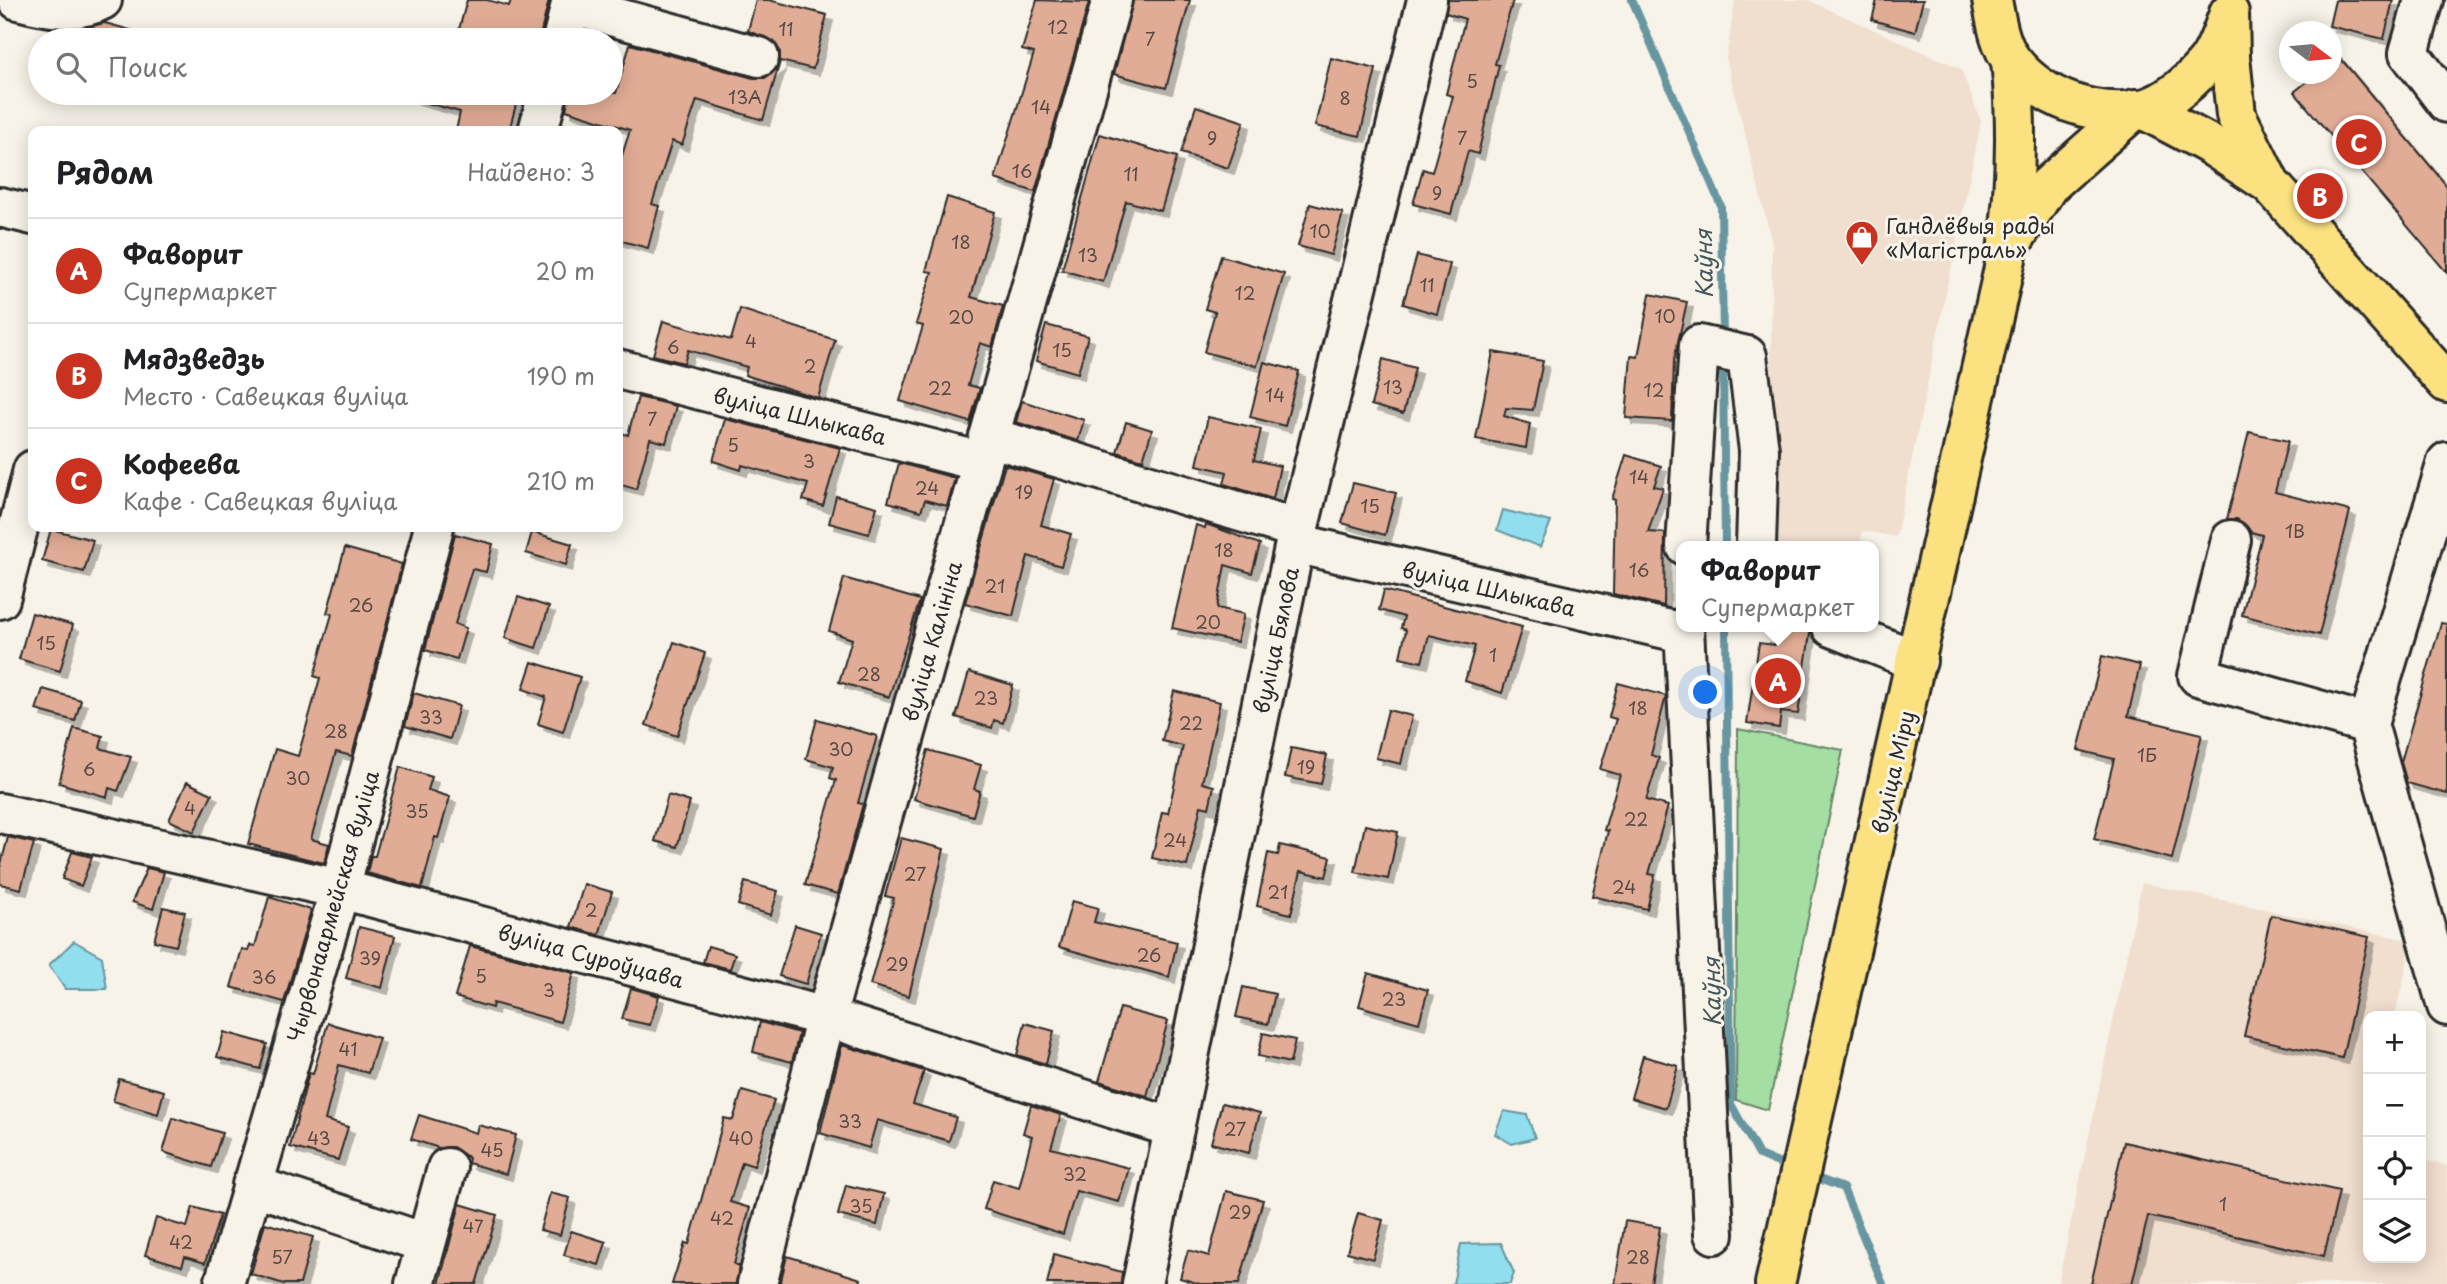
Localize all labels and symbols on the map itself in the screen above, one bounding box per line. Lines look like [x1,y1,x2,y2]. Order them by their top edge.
house number: 12 [1048,13,1068,40]
house number: 11 [778,15,794,42]
north arrow [2279,21,2342,84]
house number: 7 [1145,25,1155,52]
house number: 5 [1466,67,1478,94]
house number: 13А [728,83,762,110]
house number: 8 [1339,84,1351,111]
house number: 14 [1031,93,1051,120]
pin: C [2336,116,2382,168]
house number: 9 [1207,124,1217,151]
house number: 7 [1457,124,1467,151]
house number: 16 [1012,157,1032,184]
house number: 11 [1123,160,1139,187]
pin: B [2297,170,2343,222]
house number: 9 [1432,179,1442,206]
place label: Гандлёвыя рады «Магістраль» [1886,209,2055,265]
house number: 10 [1309,217,1331,244]
shop icon: Гандлёвыя рады «Магістраль» [1843,218,1881,267]
house number: 18 [951,228,971,255]
water label: Каўня [1685,228,1721,299]
house number: 13 [1078,241,1098,268]
house number: 11 [1419,271,1435,298]
house number: 12 [1235,279,1255,306]
house number: 10 [1654,302,1676,329]
house number: 20 [948,303,974,330]
house number: 4 [745,327,757,354]
house number: 6 [667,333,679,360]
house number: 15 [1052,336,1072,363]
house number: 2 [804,352,816,379]
house number: 13 [1383,373,1403,400]
house number: 22 [928,374,952,401]
house number: 12 [1644,376,1664,403]
street label: вуліца Шлыкава [710,378,891,452]
house number: 14 [1265,381,1285,408]
house number: 7 [647,405,657,432]
house number: 5 [727,431,739,458]
house number: 3 [803,447,815,474]
house number: 14 [1629,463,1649,490]
house number: 24 [915,474,939,501]
house number: 19 [1015,478,1033,505]
house number: 15 [1360,492,1380,519]
house number: 1В [2285,517,2305,544]
house number: 18 [1214,536,1234,563]
street label: вуліца Шлыкава [1399,552,1580,624]
house number: 16 [1629,556,1649,583]
street label: вуліца Калініна [893,557,969,725]
street label: вуліца Бялова [1244,564,1306,716]
house number: 21 [985,572,1005,599]
house number: 26 [349,591,373,618]
house number: 20 [1195,608,1221,635]
house number: 15 [36,629,56,656]
house number: 1 [1489,641,1497,668]
pin: A [1755,655,1801,707]
house number: 28 [857,660,881,687]
your location [1688,675,1722,709]
house number: 23 [974,684,998,711]
house number: 18 [1628,694,1648,721]
house number: 33 [419,703,443,730]
street label: вуліца Міру [1862,707,1922,837]
house number: 22 [1179,709,1203,736]
house number: 28 [324,717,348,744]
house number: 30 [828,735,854,762]
house number: 1Б [2137,741,2157,768]
house number: 19 [1297,753,1315,780]
house number: 6 [83,755,95,782]
house number: 30 [285,764,311,791]
street label: Чырвонаармейская вуліца [278,766,386,1046]
house number: 4 [184,794,196,821]
house number: 35 [405,797,429,824]
house number: 22 [1624,805,1648,832]
house number: 24 [1163,826,1187,853]
house number: 27 [904,860,926,887]
house number: 24 [1612,873,1636,900]
house number: 21 [1268,878,1288,905]
house number: 2 [585,896,597,923]
street label: вуліца Суроўцава [495,915,688,995]
house number: 26 [1137,941,1161,968]
house number: 39 [359,944,381,971]
house number: 29 [886,950,908,977]
water label: Каўня [1693,956,1729,1027]
house number: 5 [475,962,487,989]
house number: 36 [252,963,276,990]
house number: 3 [543,976,555,1003]
house number: 23 [1382,985,1406,1012]
house number: 41 [339,1035,357,1062]
house number: 33 [838,1107,862,1134]
house number: 27 [1224,1115,1246,1142]
house number: 43 [307,1124,331,1151]
house number: 40 [728,1124,754,1151]
house number: 45 [481,1136,504,1163]
house number: 32 [1063,1160,1087,1187]
house number: 1 [2219,1190,2227,1217]
house number: 35 [849,1192,873,1219]
house number: 29 [1229,1198,1251,1225]
house number: 42 [710,1204,734,1231]
house number: 47 [462,1212,484,1239]
house number: 42 [169,1228,193,1255]
house number: 57 [271,1243,293,1270]
house number: 28 [1626,1243,1650,1270]

